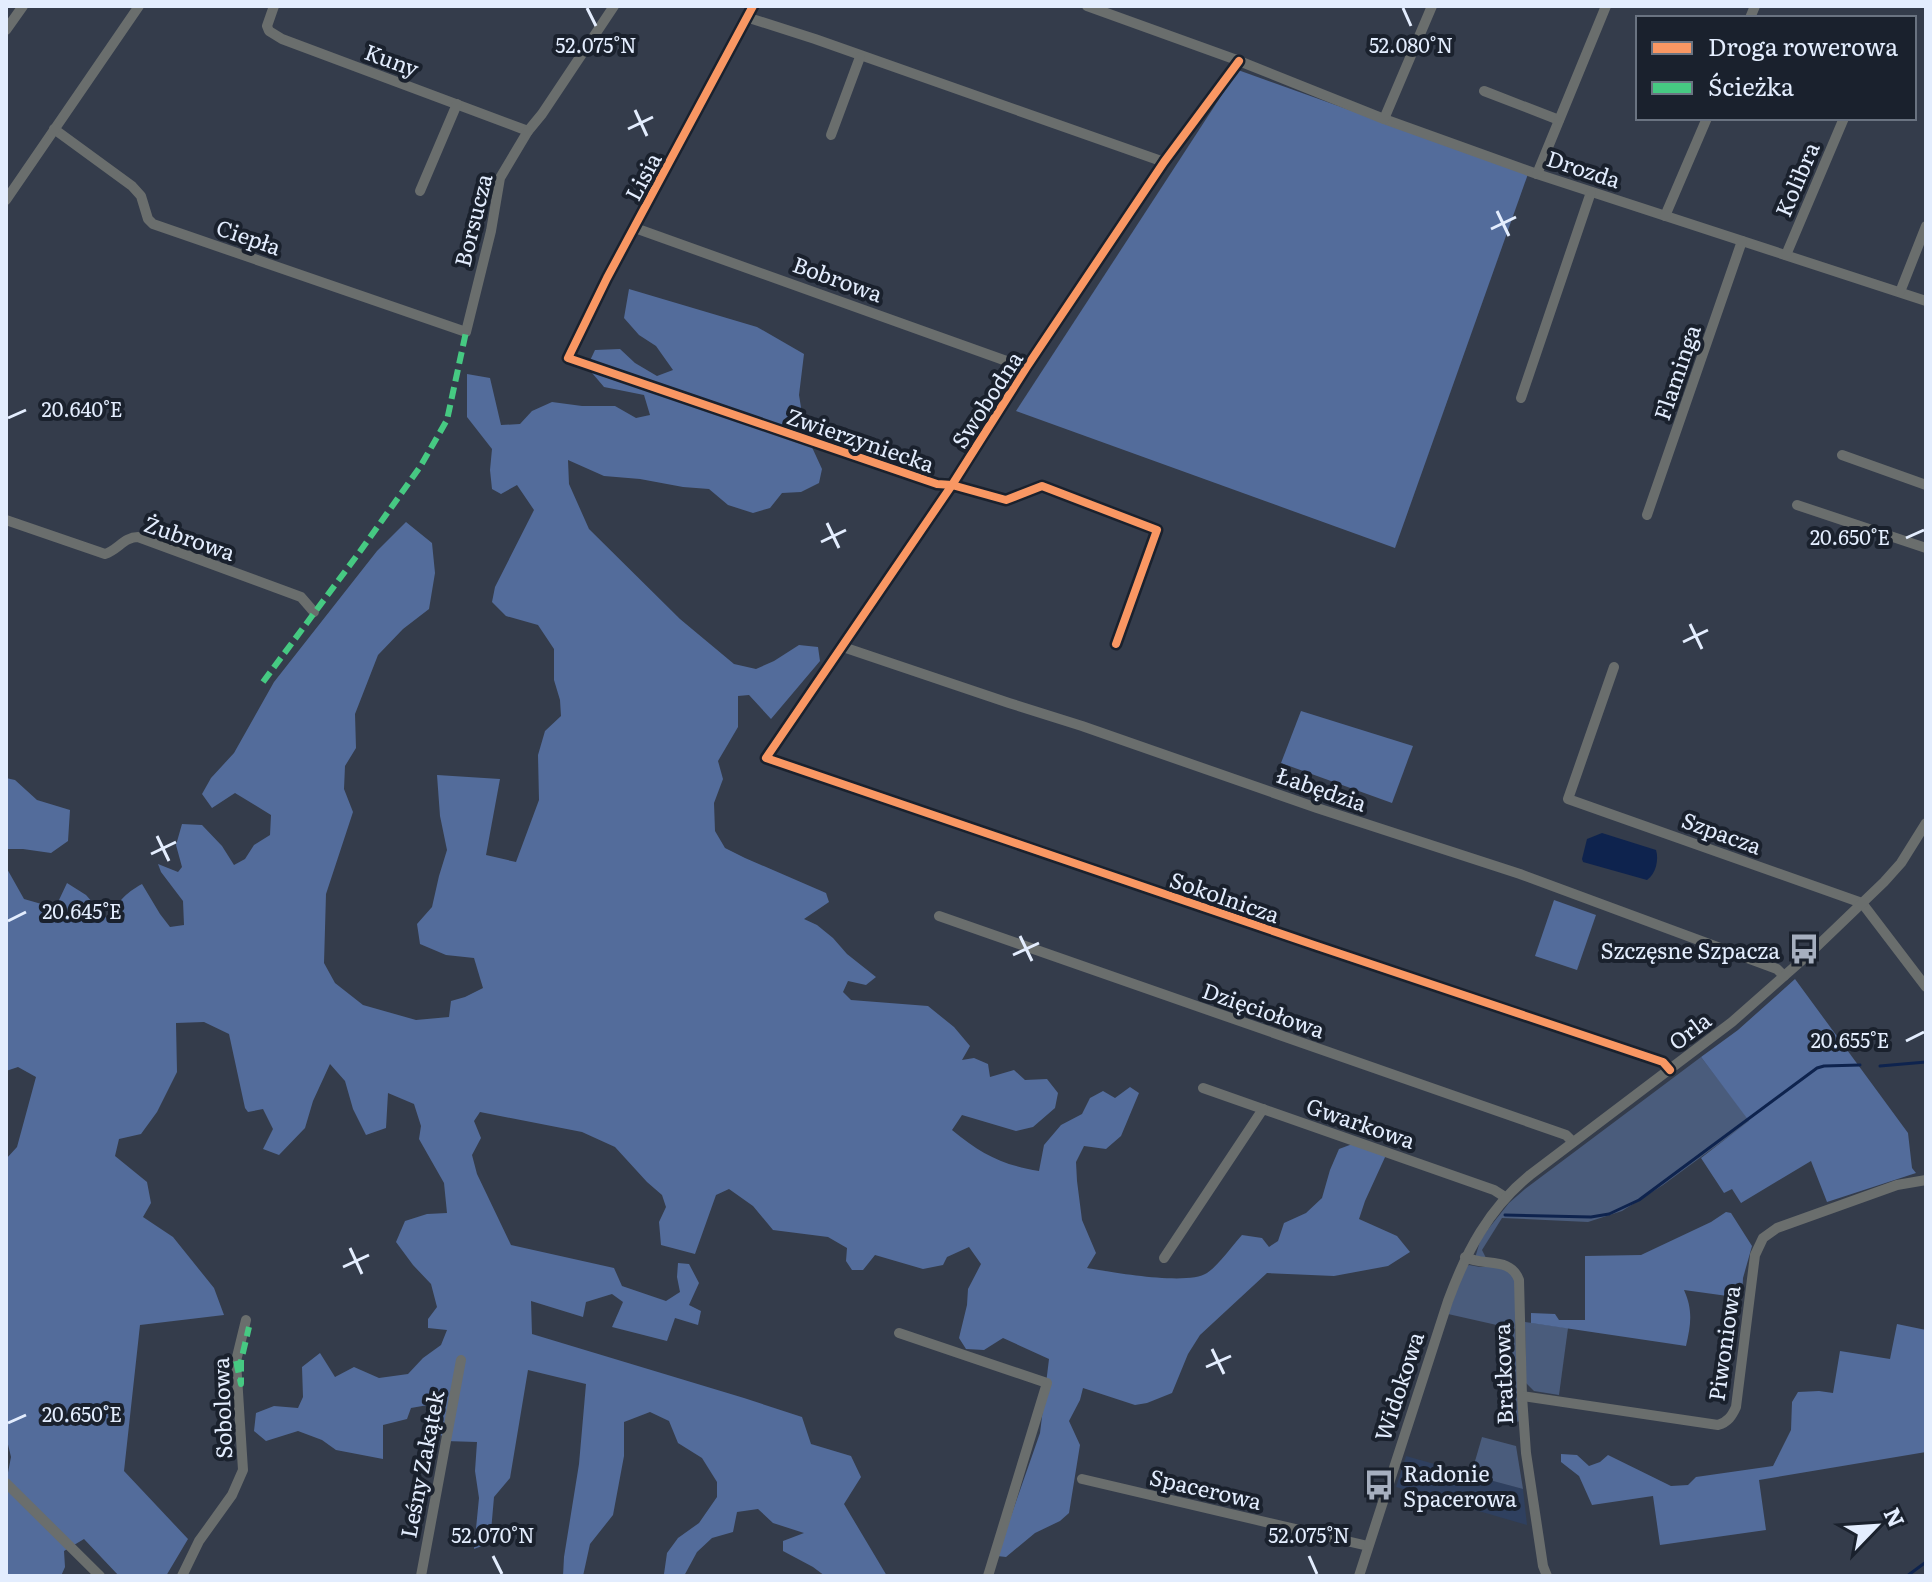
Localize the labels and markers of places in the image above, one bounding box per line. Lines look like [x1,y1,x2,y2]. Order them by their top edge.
bus stop icon: Szczęsne Szpacza [1787,932,1821,966]
place label: Szczęsne Szpacza [1601,933,1780,966]
place label: Radonie Spacerowa [1403,1456,1517,1514]
bus stop icon: Radonie Spacerowa [1362,1468,1396,1502]

